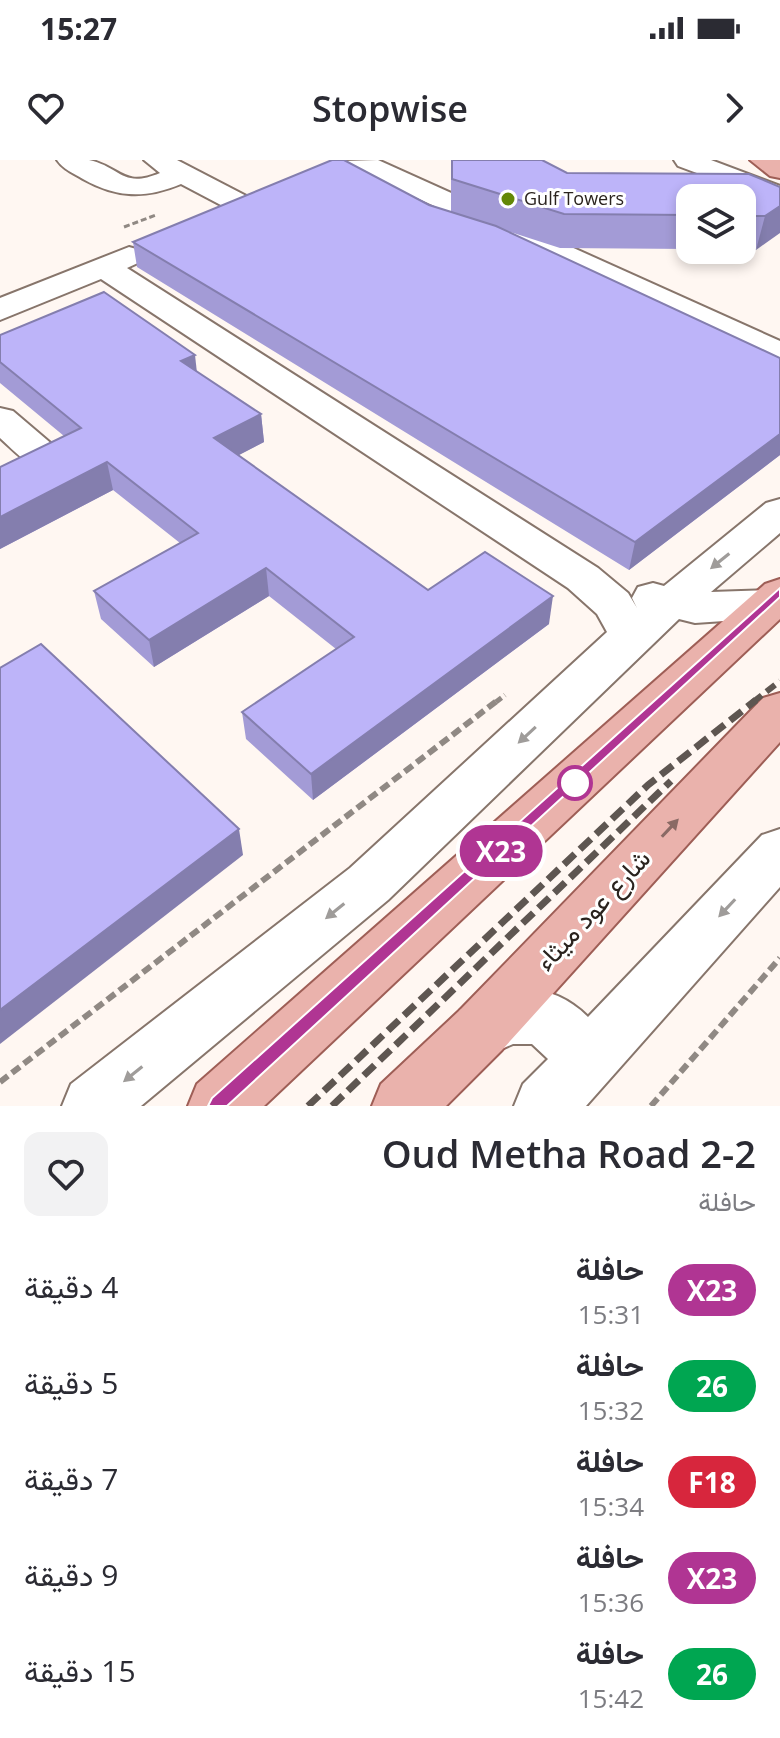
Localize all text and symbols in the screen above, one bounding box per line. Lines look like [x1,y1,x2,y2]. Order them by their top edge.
text: 15:27 [40,8,117,49]
text: Stopwise [312,84,468,133]
icon: heart [24,86,68,130]
icon: forward [712,86,756,130]
map controls [676,184,756,264]
button: layers [676,184,756,264]
place label: Gulf Towers [524,186,624,210]
marker: Gulf Towers [499,190,517,208]
one-way arrow [709,553,730,570]
one-way arrow [517,726,536,744]
unlabelled marker [558,766,592,800]
one-way arrow [661,819,679,838]
line badge: X23 [455,825,547,877]
text: X23 [476,832,526,870]
street label: شارع عود ميثاء [527,841,659,979]
one-way arrow [719,899,737,918]
one-way arrow [325,902,345,919]
one-way arrow [123,1065,143,1082]
text: Oud Metha Road 2-2 [382,1127,756,1179]
button: heart [24,1132,108,1216]
text: حافلة [698,1183,756,1219]
text: حافلة [576,1248,644,1289]
text: 4 دقيقة [24,1266,118,1307]
text: X23 [687,1271,737,1309]
text: 15:31 [578,1296,644,1332]
text: حافلة [576,1344,644,1385]
text: 5 دقيقة [24,1362,118,1403]
text: 26 [696,1367,728,1405]
text: 15:32 [578,1392,644,1428]
text: حافلة [576,1440,644,1481]
text: 7 دقيقة [24,1458,118,1499]
text: F18 [688,1463,736,1501]
text: 15:34 [578,1488,644,1524]
text: حافلة [576,1536,644,1577]
text: 9 دقيقة [24,1554,118,1595]
text: X23 [687,1559,737,1597]
text: 15:36 [578,1584,644,1620]
text: حافلة [576,1632,644,1673]
text: 15 دقيقة [24,1650,136,1691]
text: 26 [696,1655,728,1693]
text: 15:42 [578,1680,644,1716]

